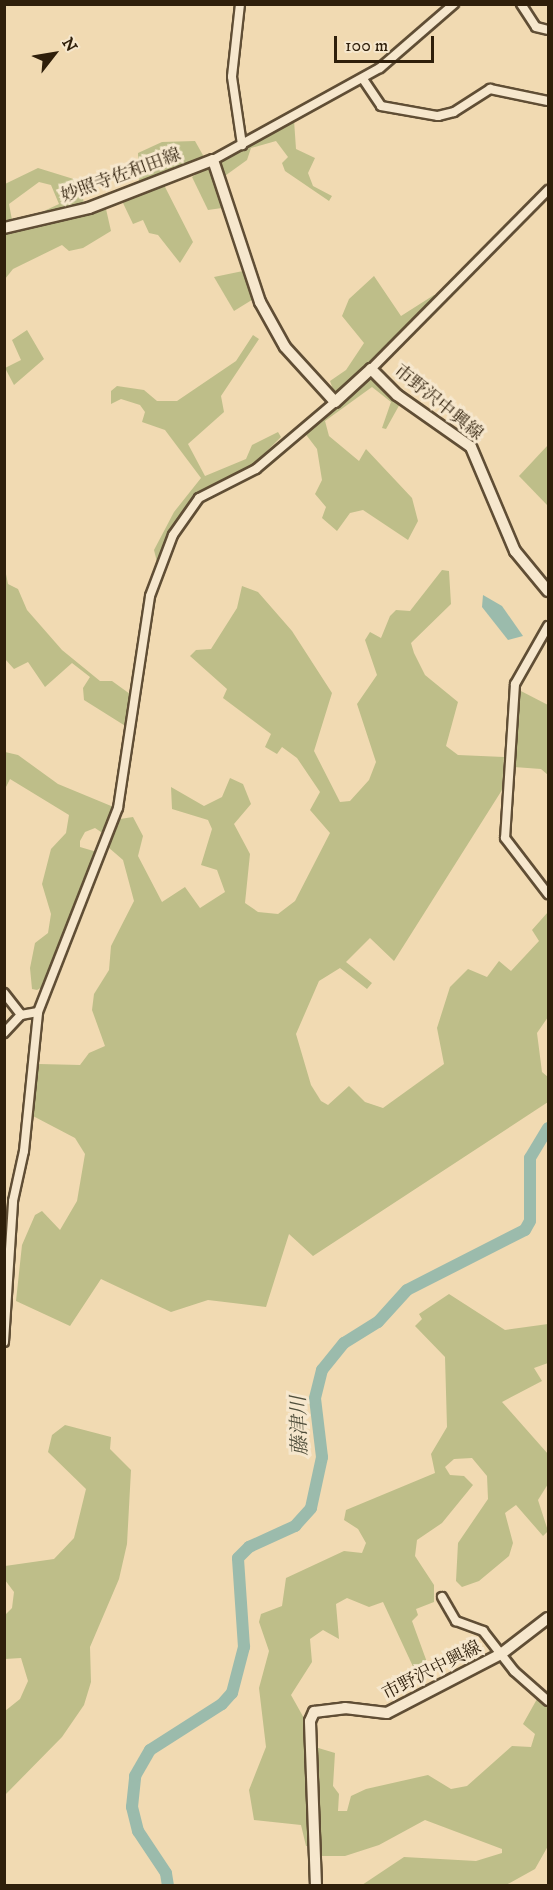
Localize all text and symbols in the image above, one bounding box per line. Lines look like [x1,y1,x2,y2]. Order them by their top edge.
north arrow [24,24,84,84]
scale bar [337,24,438,62]
text: N [57,34,81,56]
text: 100 m [345,35,388,57]
street label: 妙照寺佐和田線 [58,144,184,208]
street label: 市野沢中興線 [389,361,487,445]
water label: 藤津川 [287,1396,313,1456]
street label: 市野沢中興線 [379,1637,485,1705]

